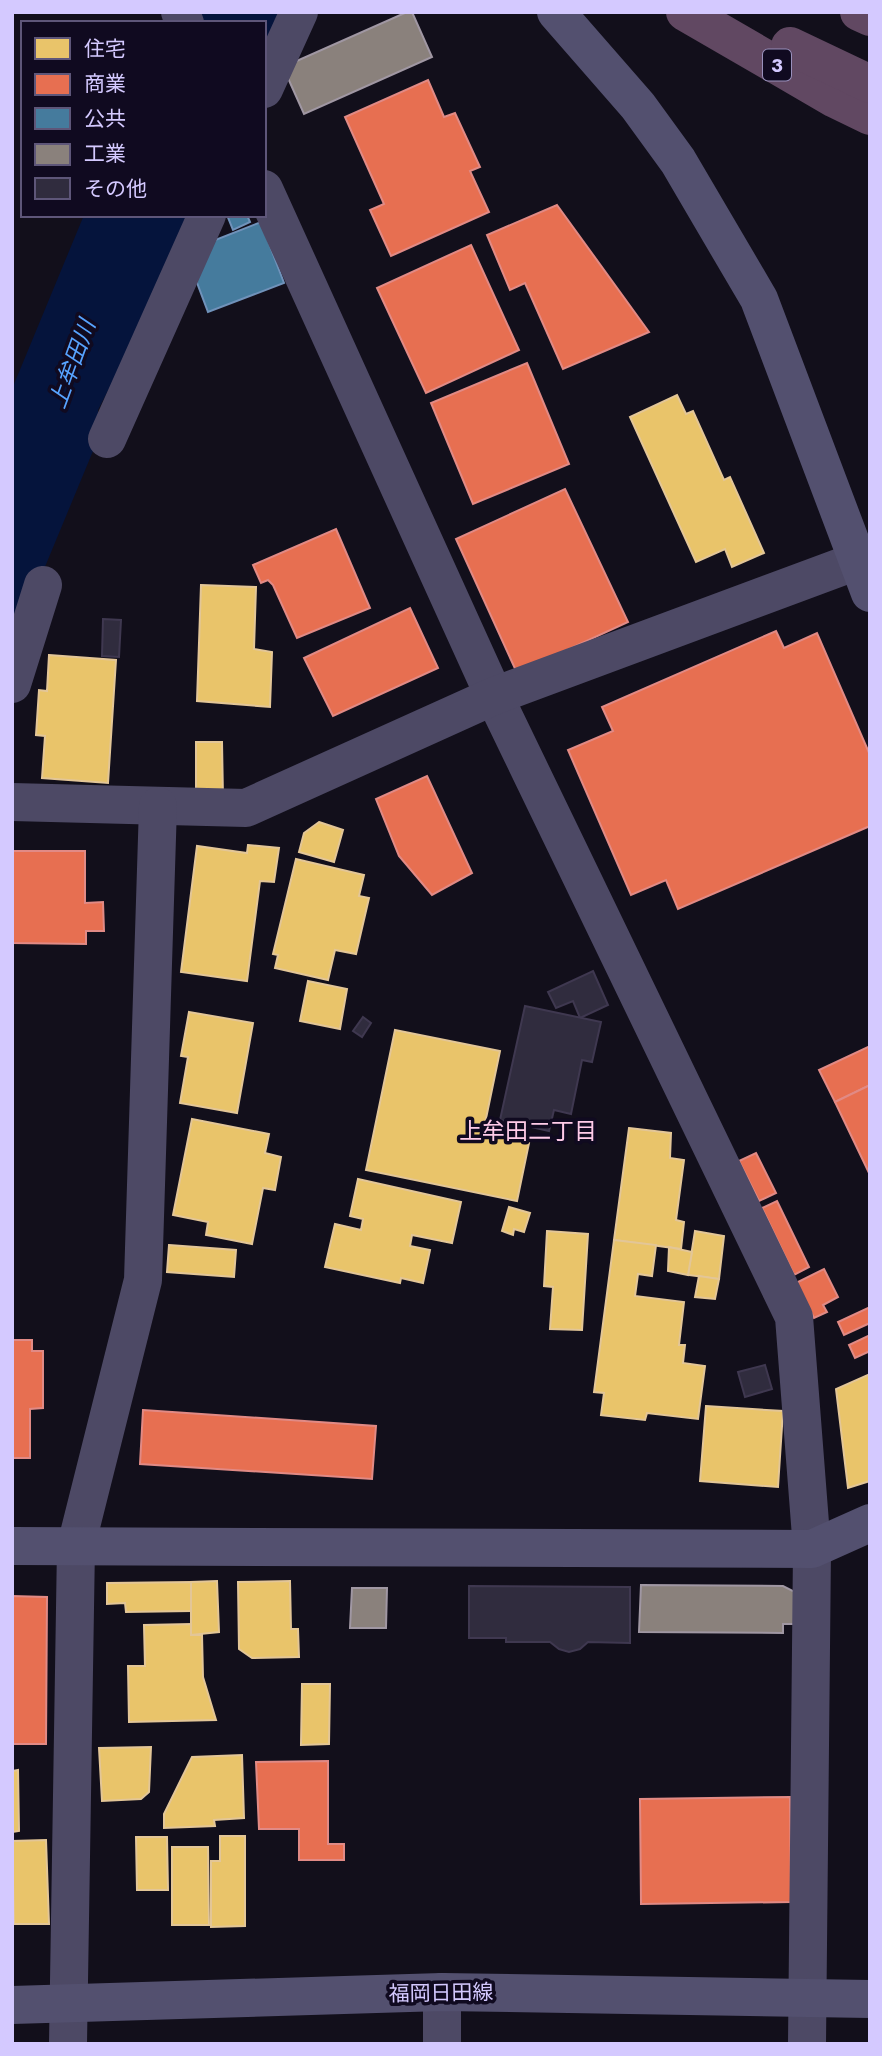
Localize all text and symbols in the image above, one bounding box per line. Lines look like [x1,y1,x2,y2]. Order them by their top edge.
legend [21,21,266,217]
text: 住宅 [84,34,126,64]
road number: 3 [763,50,791,80]
text: 商業 [84,69,126,99]
text: 公共 [84,104,126,134]
text: 工業 [84,139,126,169]
text: その他 [84,174,147,204]
water label: 上牟田川 [40,312,105,413]
district label: 上牟田二丁目 [459,1114,597,1148]
street label: 福岡日田線 [388,1977,494,2009]

